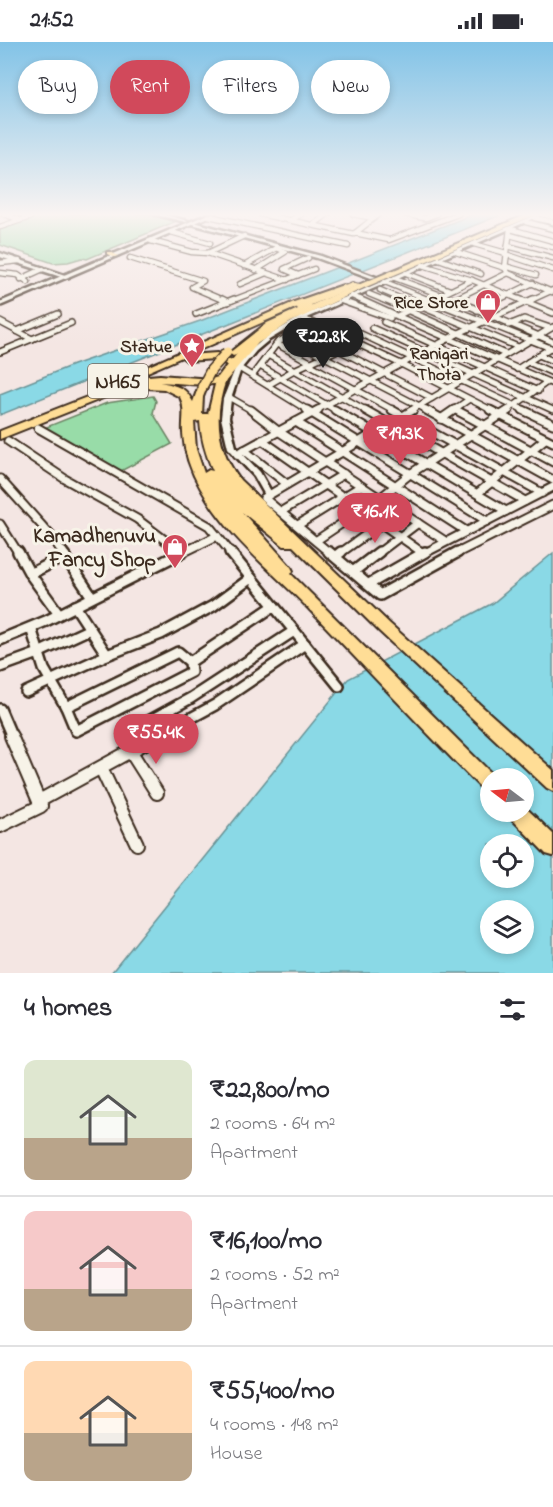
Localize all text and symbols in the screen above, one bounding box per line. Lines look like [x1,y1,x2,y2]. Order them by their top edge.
text: 21:52 [30,5,73,37]
chip: Buy [18,60,98,114]
chip: Rent [110,60,190,114]
chip: Filters [202,60,299,114]
chip: New [311,60,390,114]
shop icon: Rice Store [473,287,503,325]
place label: Rice Store [394,291,469,317]
pin: ₹22.8K [274,318,372,369]
text: ₹22.8K [296,323,350,352]
place icon: Statue [177,331,207,369]
place label: Statue [120,335,173,361]
district label: Ranigari Thota [410,342,468,389]
road number: NH65 [88,364,148,398]
pin: ₹19.3K [351,415,449,466]
text: ₹19.3K [377,420,423,449]
pin: ₹16.1K [326,493,424,544]
text: ₹16.1K [351,498,399,527]
place label: Kamadhenuvu Fancy Shop [33,522,156,578]
shop icon: Kamadhenuvu Fancy Shop [160,532,190,570]
pin: ₹55.4K [107,714,205,765]
text: ₹55.4K [128,719,184,748]
north arrow [480,768,534,822]
map controls [480,768,534,954]
button: locate [480,834,534,888]
button: layers [480,900,534,954]
text: 4 homes [24,990,112,1028]
icon: filters [496,993,529,1026]
text: ₹22,800/mo [210,1072,330,1110]
icon: home [72,1084,144,1156]
text: 2 rooms · 64 m² [210,1110,335,1139]
text: Apartment [210,1139,298,1168]
text: ₹16,100/mo [210,1223,322,1261]
icon: home [72,1235,144,1307]
text: 2 rooms · 52 m² [210,1261,340,1290]
text: Apartment [210,1290,298,1319]
text: ₹55,400/mo [210,1373,335,1411]
icon: home [72,1385,144,1457]
text: 4 rooms · 148 m² [210,1411,339,1440]
text: House [210,1440,263,1469]

